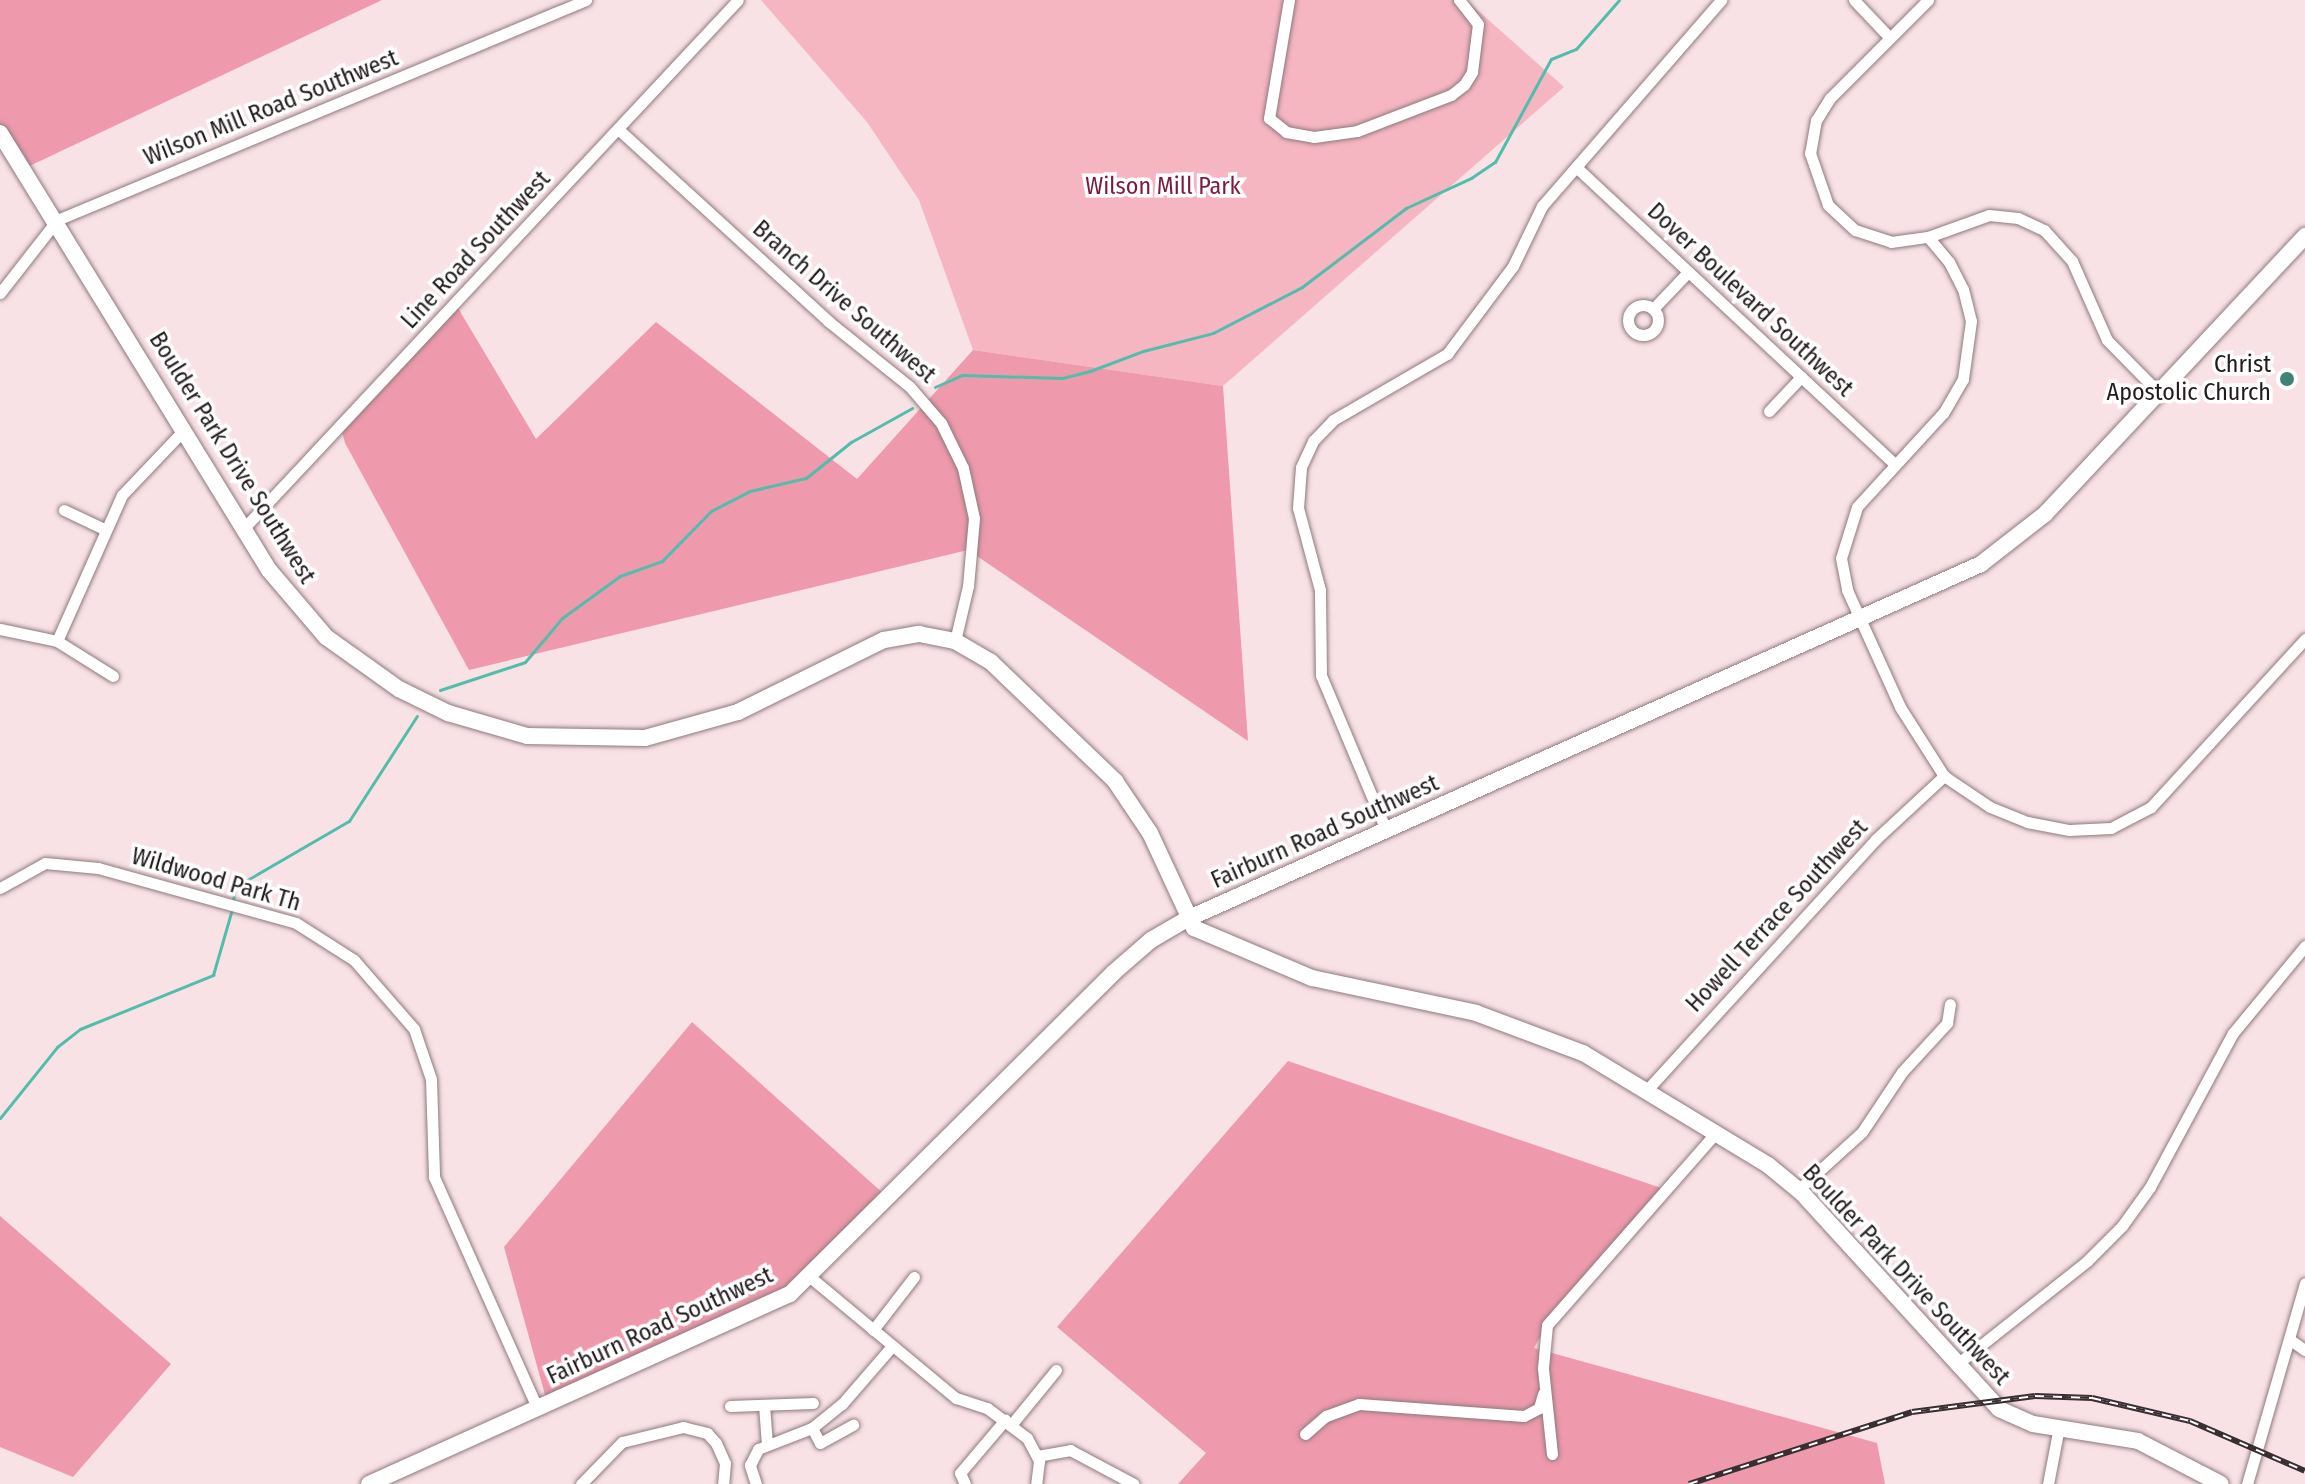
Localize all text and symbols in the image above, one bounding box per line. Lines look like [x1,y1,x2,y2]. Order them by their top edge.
street label: Wilson Mill Road Southwest [140,44,402,172]
street label: Line Road Southwest [395,165,557,335]
park label: Wilson Mill Park [1085,173,1241,201]
street label: Dover Boulevard Southwest [1641,197,1859,403]
street label: Branch Drive Southwest [746,215,942,389]
street label: Boulder Park Drive Southwest [143,327,321,589]
place label: Christ Apostolic Church [2107,351,2271,407]
marker: Christ Apostolic Church [2278,370,2296,388]
street label: Fairburn Road Southwest [1207,769,1443,895]
street label: Howell Terrace Southwest [1680,814,1874,1018]
street label: Wildwood Park Th [128,842,304,918]
street label: Boulder Park Drive Southwest [1796,1159,2016,1391]
street label: Fairburn Road Southwest [542,1261,778,1391]

